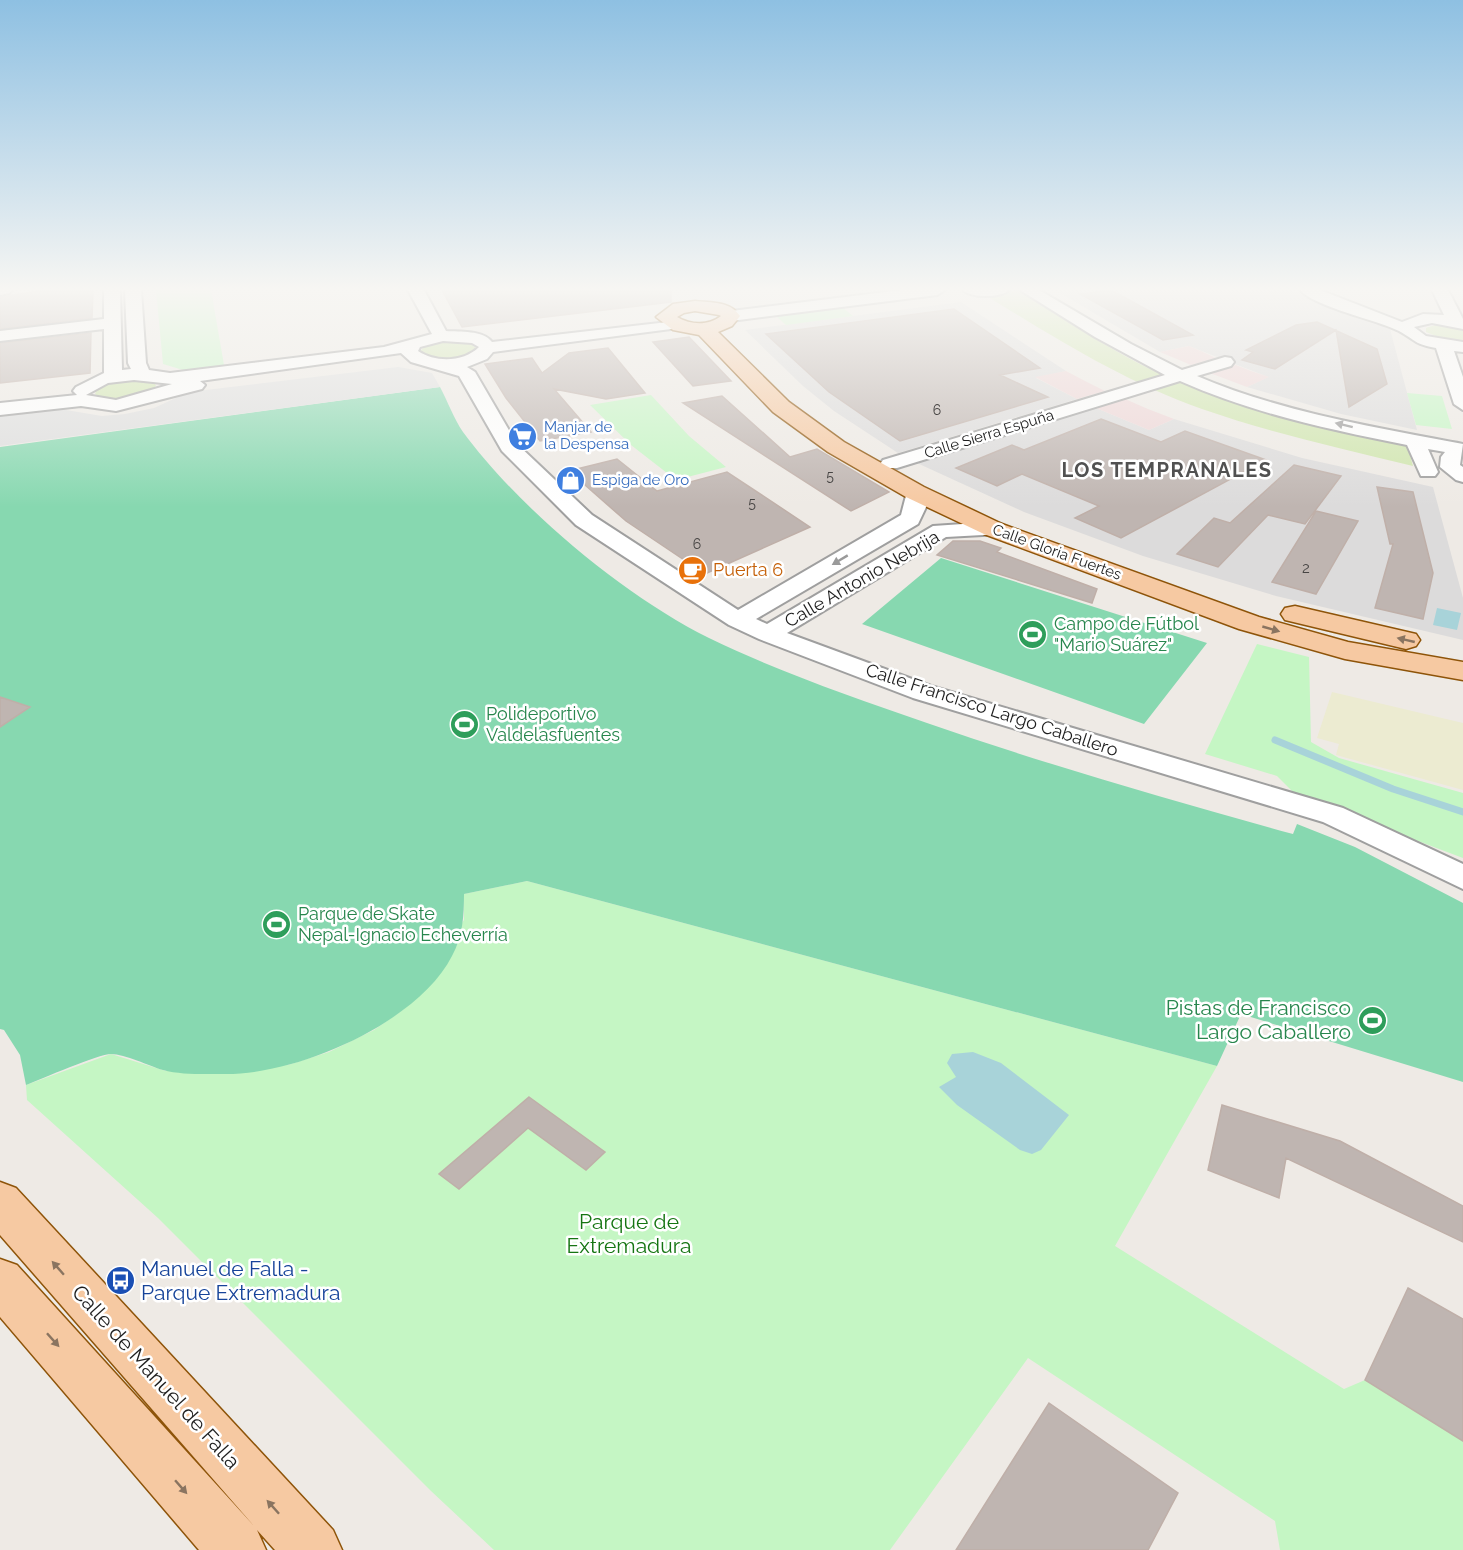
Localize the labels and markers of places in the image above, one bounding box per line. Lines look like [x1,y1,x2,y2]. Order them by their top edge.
place label: Manjar de la Despensa [544,418,629,453]
supermarket icon: Manjar de la Despensa [507,420,539,452]
shop icon: Espiga de Oro [555,464,587,496]
place label: Espiga de Oro [592,471,689,489]
cafe icon: Puerta 6 [676,554,708,586]
place label: Puerta 6 [713,559,783,580]
place label: Campo de Fútbol "Mario Suárez" [1054,613,1199,655]
sports icon: Campo de Fútbol "Mario Suárez" [1017,618,1049,650]
place label: Polideportivo Valdelasfuentes [486,703,620,745]
sports icon: Polideportivo Valdelasfuentes [449,708,481,740]
place label: Parque de Skate Nepal-Ignacio Echeverría [298,903,508,945]
sports icon: Parque de Skate Nepal-Ignacio Echeverría [261,908,293,940]
place label: Pistas de Francisco Largo Caballero [1166,995,1351,1044]
sports icon: Pistas de Francisco Largo Caballero [1356,1004,1388,1036]
place label: Manuel de Falla - Parque Extremadura [141,1256,340,1305]
bus stop icon: Manuel de Falla - Parque Extremadura [104,1265,136,1297]

